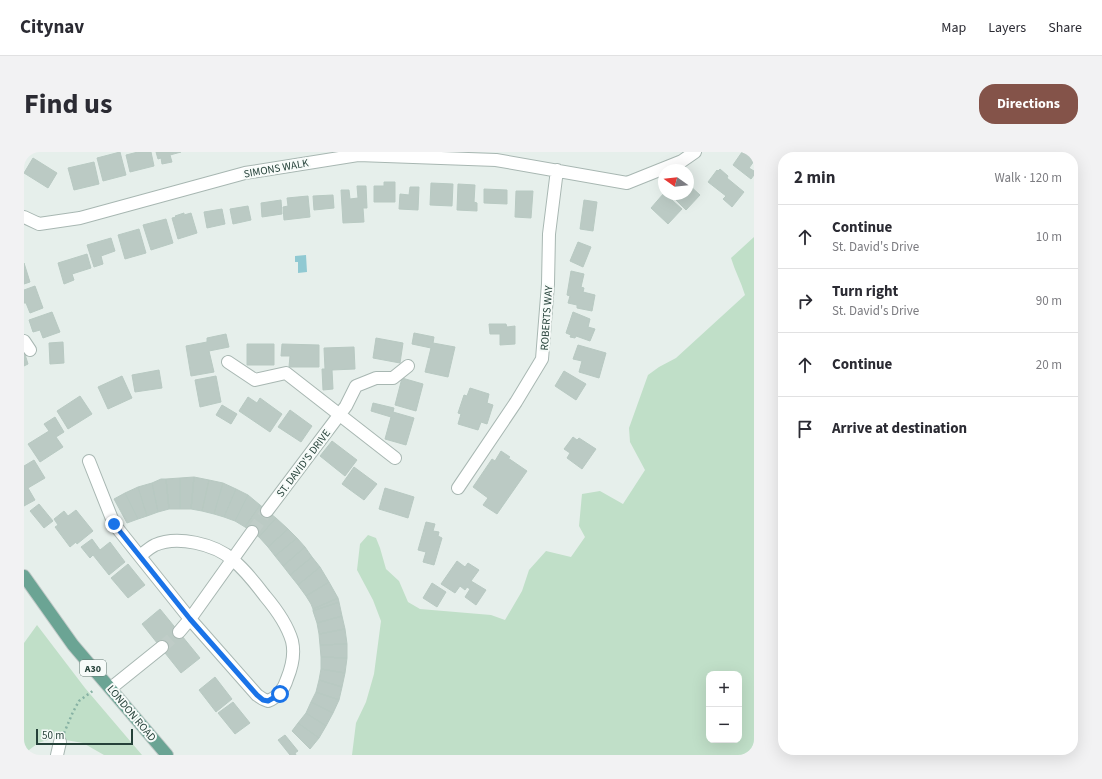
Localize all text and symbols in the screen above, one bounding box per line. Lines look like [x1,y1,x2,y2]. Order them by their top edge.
text: Citynav [20,14,84,41]
text: Map [941,18,966,38]
text: Layers [988,18,1026,38]
text: Share [1048,18,1082,38]
text: Find us [24,84,112,124]
button: Directions [979,84,1078,124]
street label: SIMONS WALK [242,155,310,182]
north arrow [658,164,694,200]
text: 2 min [794,166,835,190]
text: Walk · 120 m [994,169,1062,187]
text: Continue [832,217,892,238]
icon: ahead [794,226,816,248]
text: 10 m [1036,228,1062,246]
text: St. David's Drive [832,238,919,256]
text: Turn right [832,281,898,302]
street label: ROBERTS WAY [537,284,556,351]
icon: right [794,290,816,312]
text: 90 m [1036,292,1062,310]
text: St. David's Drive [832,302,919,320]
icon: ahead [794,354,816,376]
text: Continue [832,354,892,375]
text: 20 m [1036,356,1062,374]
icon: arrive [794,418,816,440]
text: Arrive at destination [832,418,967,439]
street label: ST. DAVID'S DRIVE [273,426,334,500]
route end [105,515,123,533]
road number: A30 [80,660,106,676]
map controls [706,671,742,743]
button: + [706,671,742,707]
street label: LONDON ROAD [104,682,160,745]
route start [271,685,289,703]
button: − [706,707,742,743]
scale bar [36,727,133,746]
text: 50 m [42,728,64,743]

